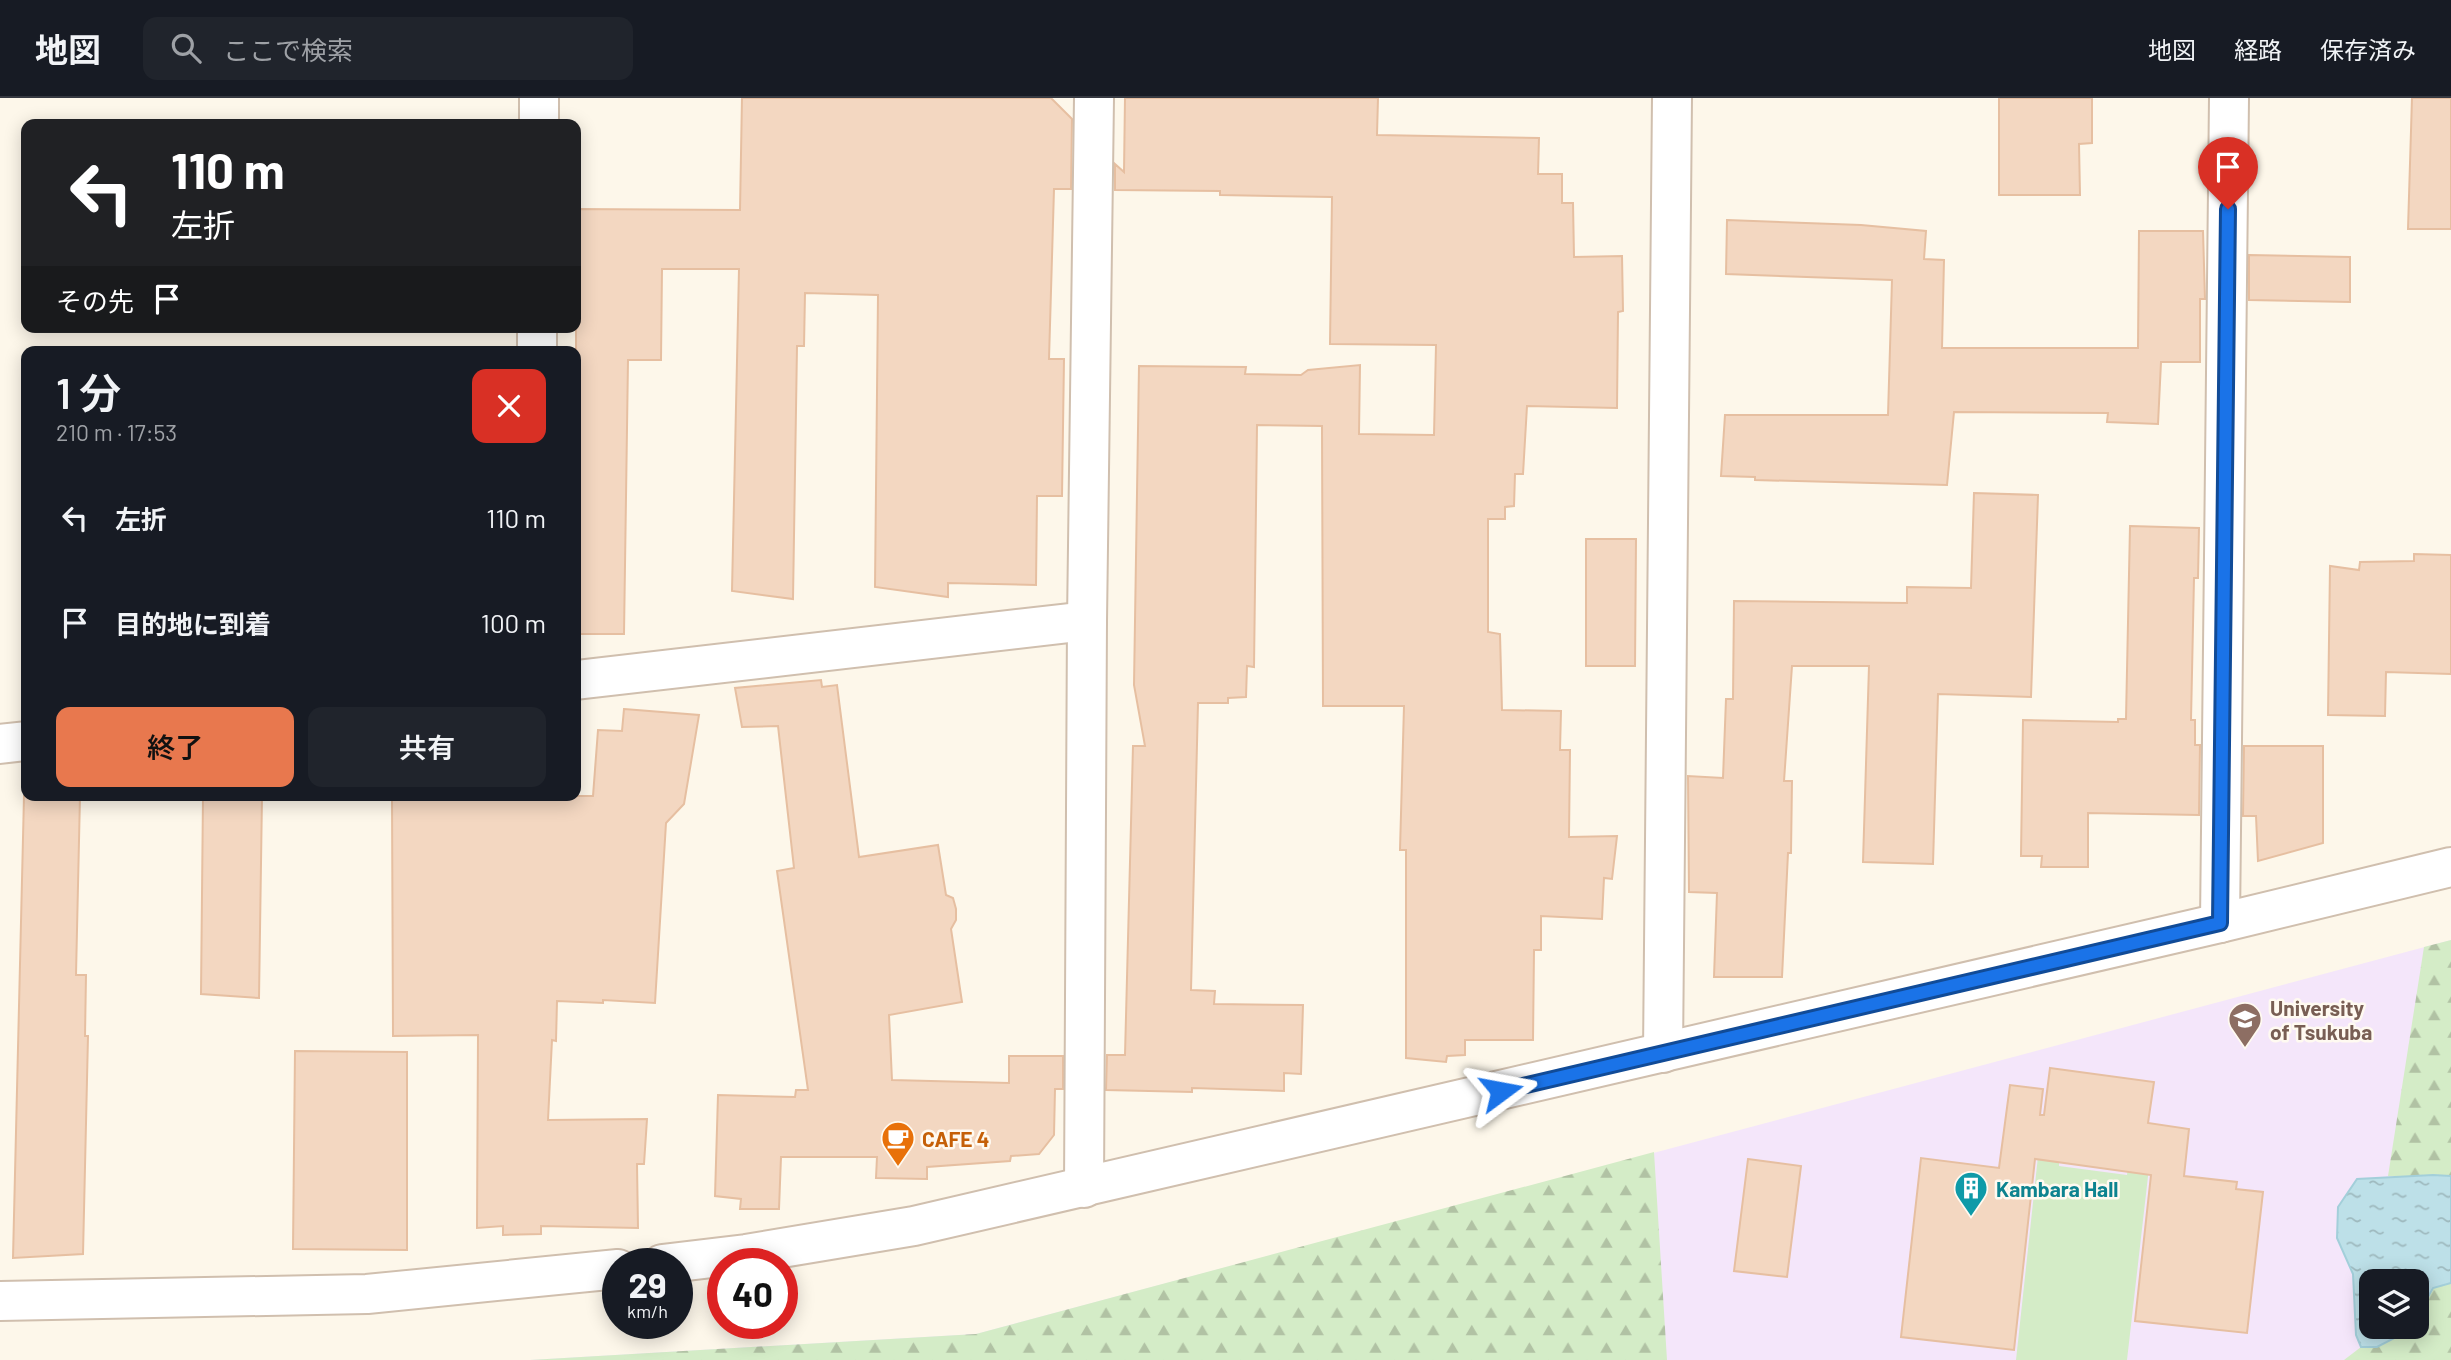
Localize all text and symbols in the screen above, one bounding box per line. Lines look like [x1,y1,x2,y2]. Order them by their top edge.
search box [143,17,633,80]
text: 地図 [35,29,101,69]
icon: search [167,29,205,67]
text: ここで検索 [223,34,353,65]
text: 地図 [2148,35,2196,64]
text: 経路 [2234,35,2282,64]
text: 保存済み [2320,35,2416,64]
pin [2198,137,2258,209]
text: 110 m [171,140,285,199]
icon: left [56,147,147,238]
icon: arrive [2209,148,2247,186]
text: 左折 [171,205,235,243]
icon: arrive [148,280,186,318]
text: その先 [56,285,134,316]
text: 1 分 [56,367,121,417]
button: close [472,369,546,443]
text: 210 m · 17:53 [56,418,177,446]
icon: left [56,499,94,537]
text: 110 m [486,502,546,533]
text: 左折 [115,503,167,534]
icon: arrive [56,604,94,642]
text: 100 m [481,607,546,638]
text: 目的地に到着 [115,608,271,639]
button: 終了 [56,707,294,787]
button: 共有 [308,707,546,787]
place label: University of Tsukuba [2270,995,2372,1044]
school or university icon: University of Tsukuba [2226,1000,2264,1049]
position arrow [1464,1054,1538,1128]
cafe icon: CAFE 4 [879,1119,917,1168]
place label: CAFE 4 [922,1126,989,1151]
building icon: Kambara Hall [1952,1169,1990,1218]
place label: Kambara Hall [1996,1176,2118,1201]
speed limit sign: 40 [707,1248,798,1339]
text: 29 [628,1263,667,1305]
map controls [2359,1269,2429,1339]
button: layers [2359,1269,2429,1339]
text: km/h [627,1300,668,1322]

